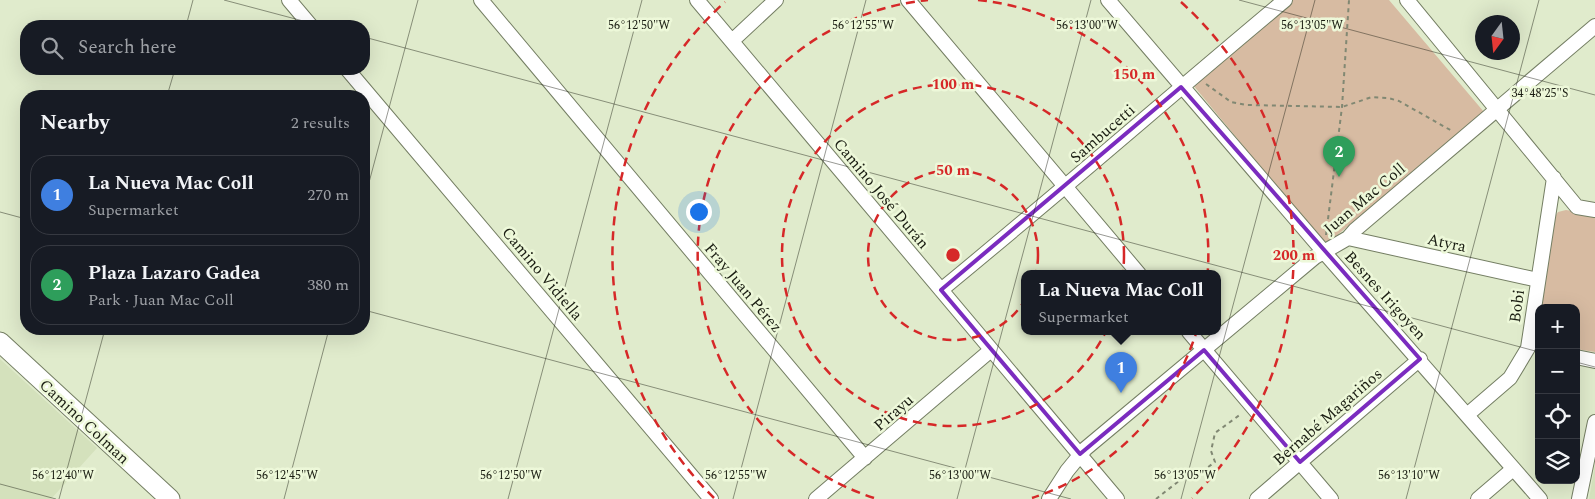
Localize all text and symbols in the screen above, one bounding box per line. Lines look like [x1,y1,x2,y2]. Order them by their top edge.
north arrow [1475,15,1520,60]
text: 56°12'50"W [608,16,670,35]
text: 56°12'55"W [832,16,894,35]
text: 56°13'00"W [1056,16,1118,35]
text: 56°13'05"W [1281,16,1343,35]
search box [20,20,370,75]
text: Search here [78,33,177,62]
icon: search [38,34,66,62]
text: 150 m [1113,63,1156,86]
text: 100 m [932,73,975,96]
text: 34°48'25"S [1512,84,1568,103]
street label: Sambucetti [1065,98,1141,169]
text: Nearby [40,107,110,139]
text: 2 results [291,111,350,135]
street label: Camino José Durán [828,133,935,254]
pin: 2 [1323,136,1355,177]
street label: Juan Mac Coll [1318,157,1411,240]
text: 50 m [936,159,971,182]
text: La Nueva Mac Coll [88,169,254,198]
text: 1 [53,183,61,207]
text: 270 m [307,183,349,207]
text: Supermarket [88,198,179,222]
your location [686,199,712,225]
street label: Camino Vidiella [496,222,589,326]
street label: Atyra [1425,227,1469,259]
street label: Fray Juan Pérez [698,237,788,338]
text: 200 m [1273,244,1316,267]
centre of rings [944,246,962,264]
street label: Besnes Irigoyen [1339,246,1432,346]
text: Plaza Lazaro Gadea [88,259,260,288]
popup [1021,270,1221,335]
text: 2 [53,273,61,297]
text: 380 m [307,273,349,297]
text: La Nueva Mac Coll [1038,276,1204,305]
text: Park · Juan Mac Coll [88,288,234,312]
street label: Bobi [1503,288,1531,324]
map controls [1535,304,1580,484]
button: + [1535,304,1580,349]
text: Supermarket [1038,305,1129,329]
button: − [1535,349,1580,394]
pin: 1 [1105,352,1137,393]
street label: Bernabé Magariños [1268,362,1388,471]
street label: Camino Colman [34,373,135,470]
street label: Pirayu [868,389,919,437]
button: locate [1535,394,1580,439]
button: layers [1535,439,1580,484]
text: 56°12'40"W [32,466,94,485]
text: 56°12'45"W [256,466,318,485]
text: 56°12'50"W [480,466,542,485]
text: 56°12'55"W [705,466,767,485]
text: 56°13'00"W [929,466,991,485]
text: 56°13'05"W [1154,466,1216,485]
text: 56°13'10"W [1378,466,1440,485]

